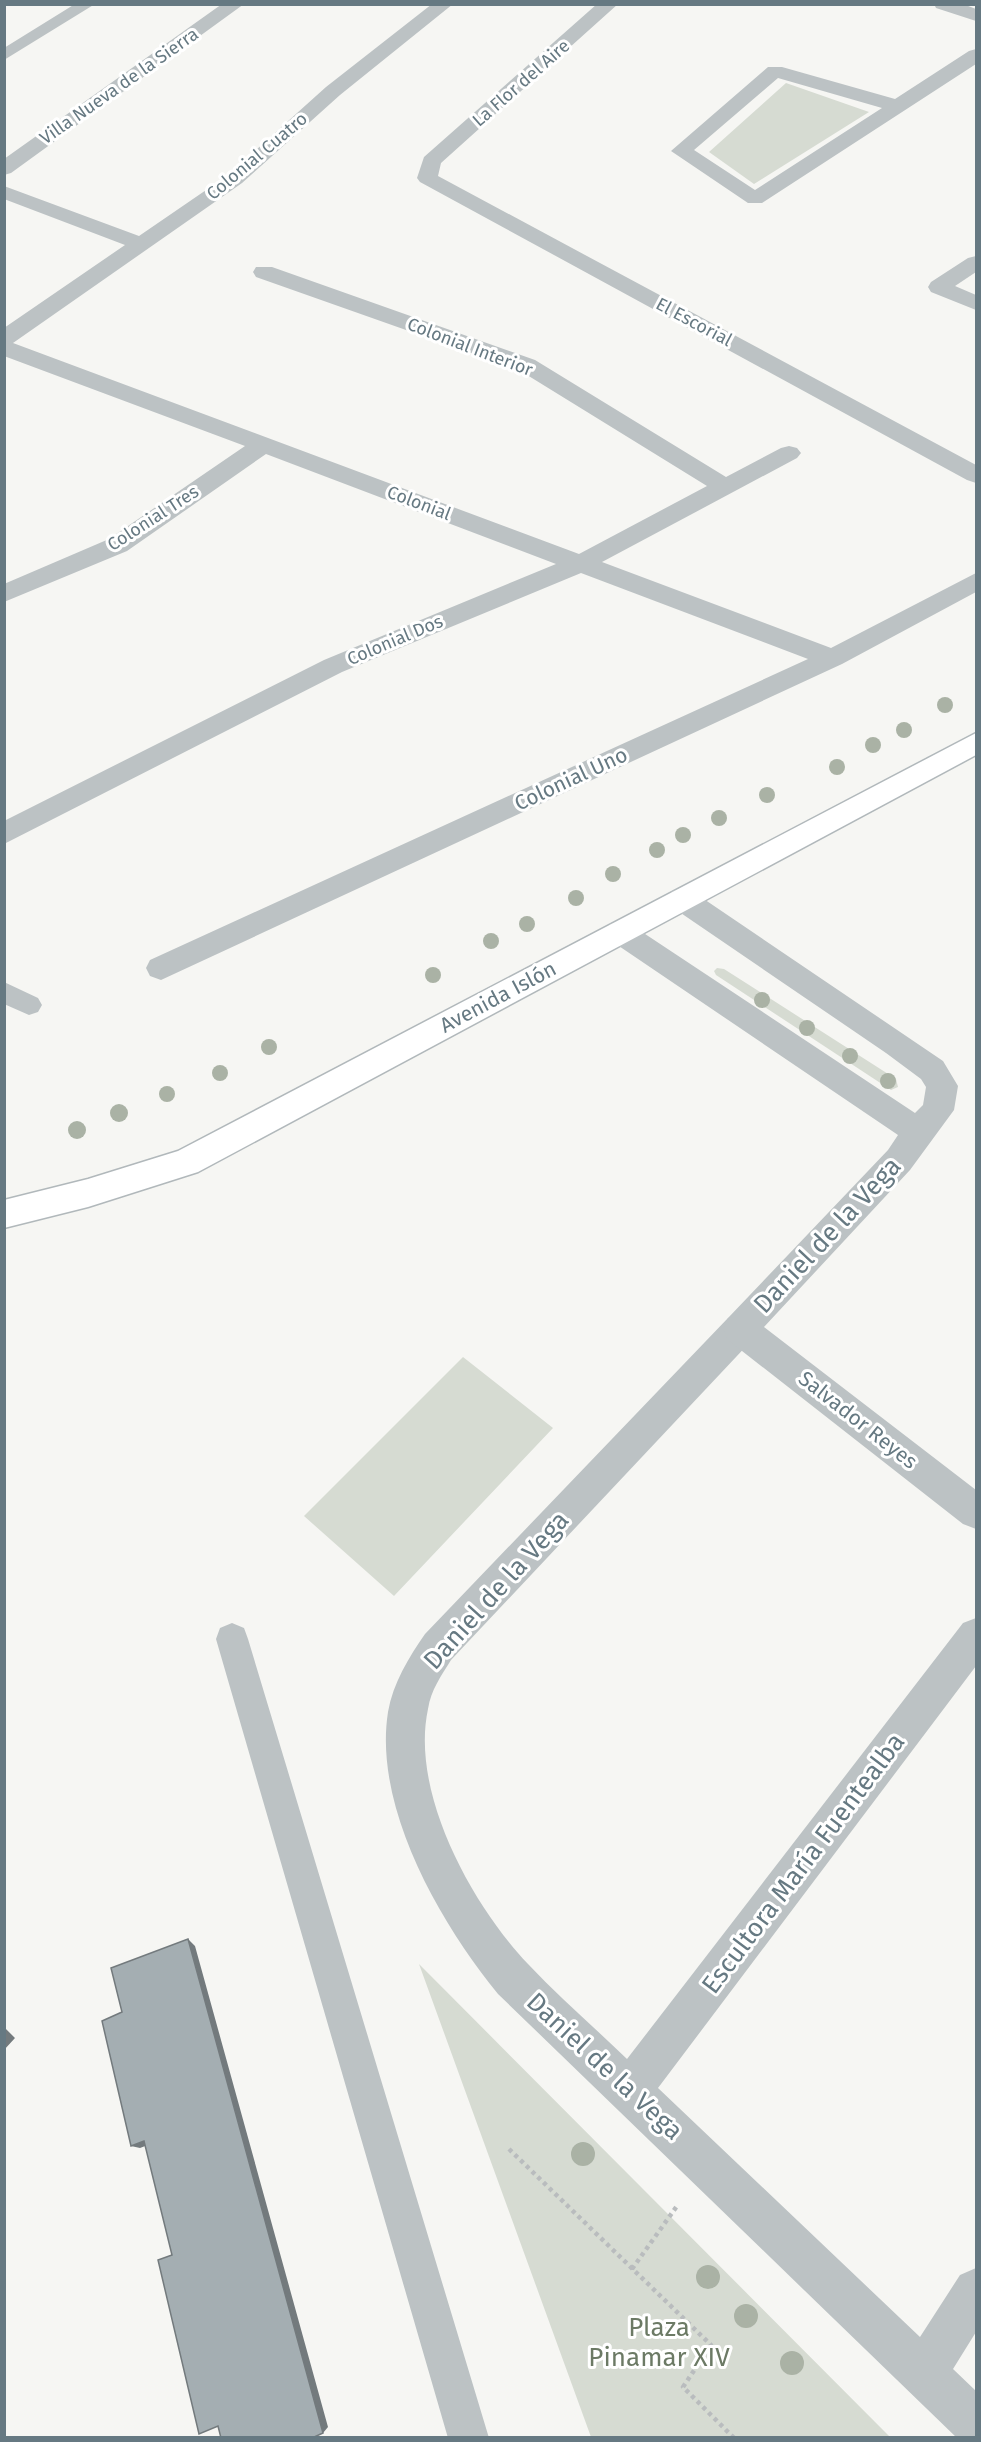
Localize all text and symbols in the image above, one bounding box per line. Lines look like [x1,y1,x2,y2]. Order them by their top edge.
street label: Villa Nueva de la Sierra [35,23,203,149]
street label: La Flor del Aire [468,35,574,131]
street label: Colonial Cuatro [202,108,312,204]
street label: El Escorial [652,293,736,351]
street label: Colonial Interior [404,313,536,381]
street label: Colonial Tres [103,480,203,556]
street label: Colonial [384,481,454,525]
street label: Colonial Dos [344,610,446,670]
street label: Colonial Uno [510,742,632,816]
street label: Avenida Islón [435,955,561,1039]
street label: Daniel de la Vega [747,1151,908,1320]
street label: Salvador Reyes [793,1366,923,1475]
street label: Daniel de la Vega [417,1505,576,1676]
street label: Escultora María Fuentealba [695,1727,911,2000]
street label: Daniel de la Vega [520,1986,689,2147]
park label: Plaza Pinamar XIV [588,2312,730,2373]

